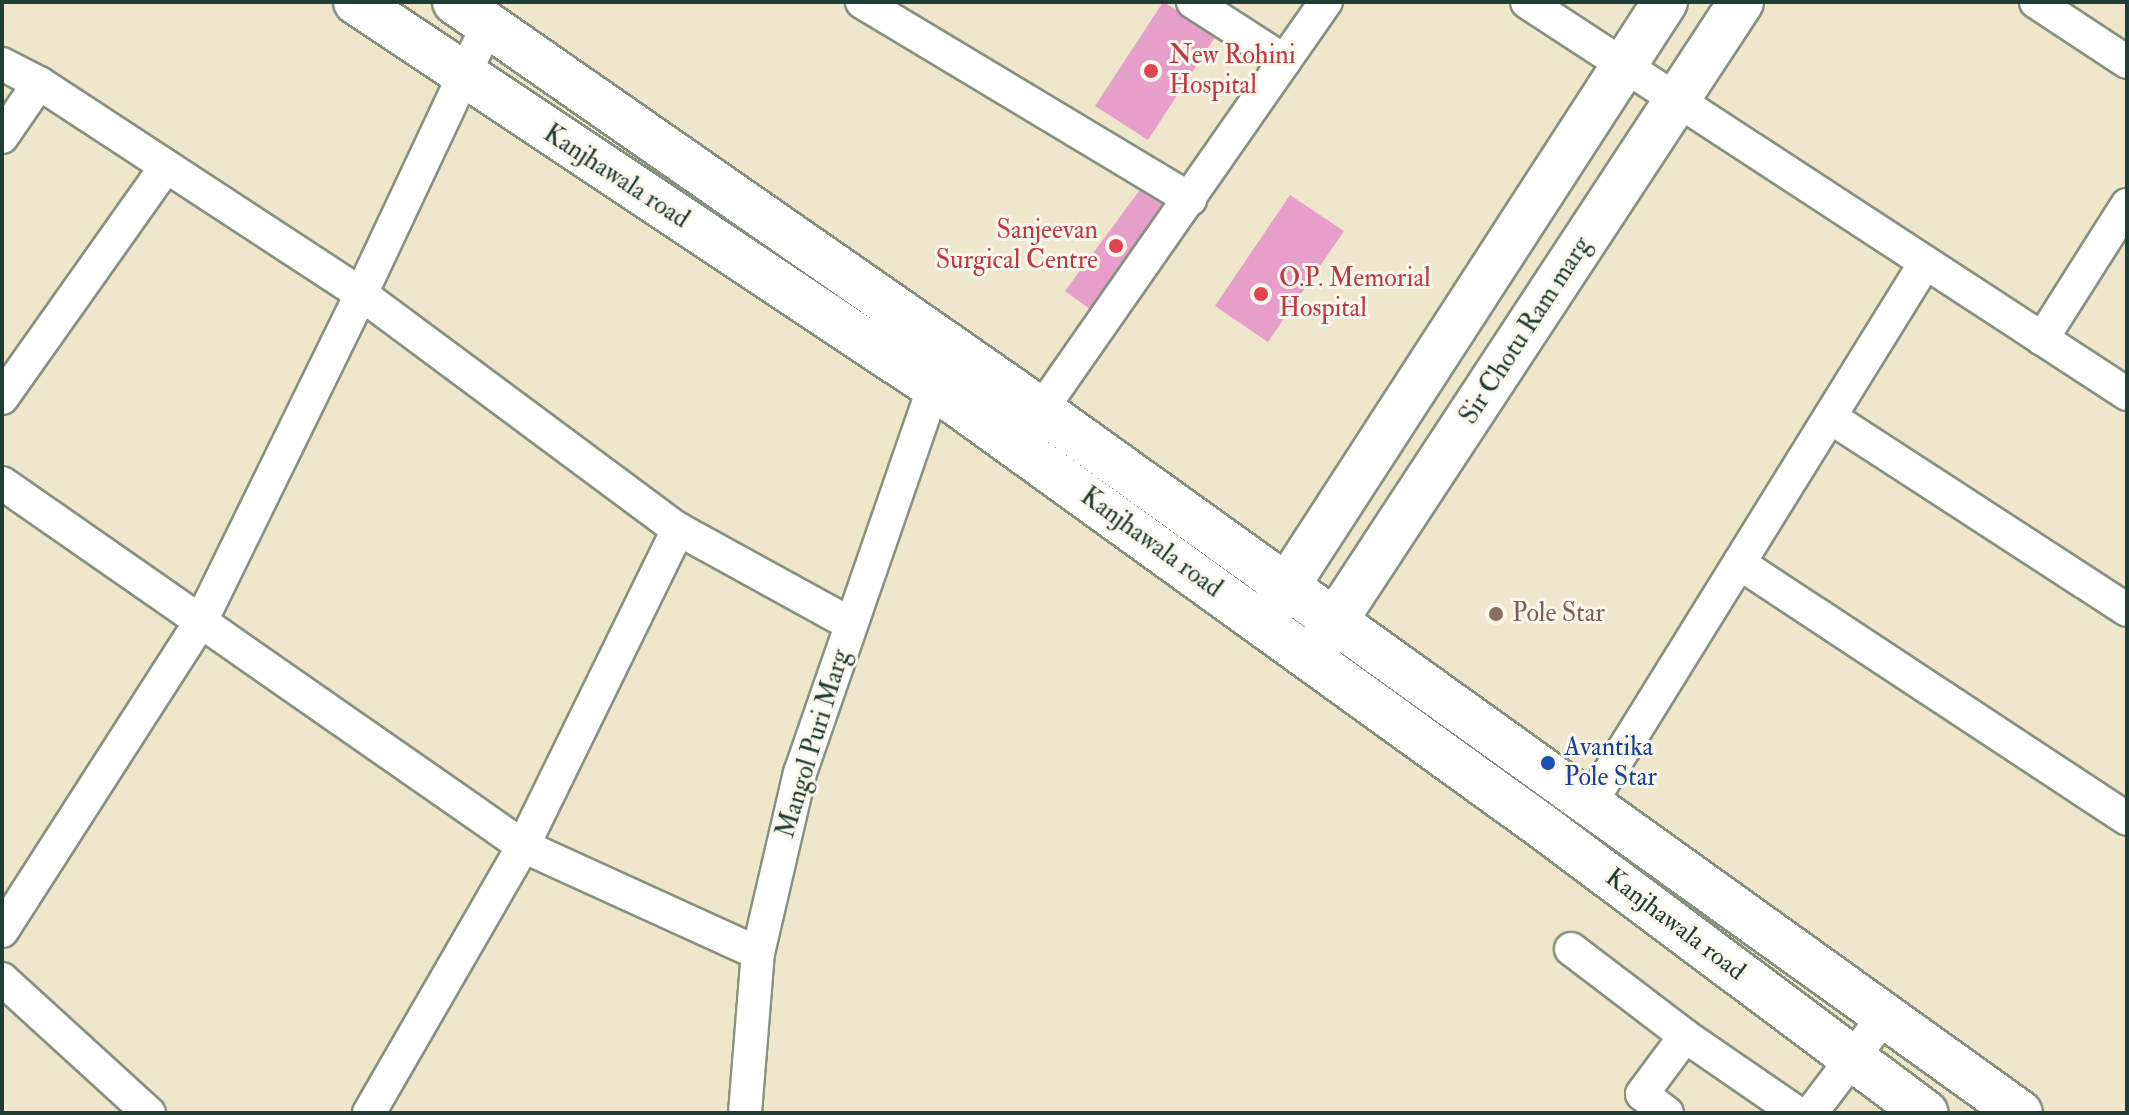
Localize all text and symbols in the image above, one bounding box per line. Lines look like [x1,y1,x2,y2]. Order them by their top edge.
place label: New Rohini Hospital [1169,40,1296,102]
marker: New Rohini Hospital [1140,60,1162,82]
street label: Kanjhawala road [537,118,695,236]
place label: Sanjeevan Surgical Centre [936,215,1098,276]
street label: Sir Chotu Ram marg [1454,231,1598,431]
marker: Sanjeevan Surgical Centre [1105,235,1127,257]
place label: O.P. Memorial Hospital [1279,263,1431,324]
marker: O.P. Memorial Hospital [1250,283,1272,305]
street label: Kanjhawala road [1074,481,1228,605]
place label: Pole Star [1512,598,1605,630]
marker: Pole Star [1487,605,1505,623]
street label: Mangol Puri Marg [771,646,857,842]
place label: Avantika Pole Star [1564,732,1657,794]
marker: Avantika Pole Star [1539,754,1557,772]
street label: Kanjhawala road [1599,862,1751,988]

